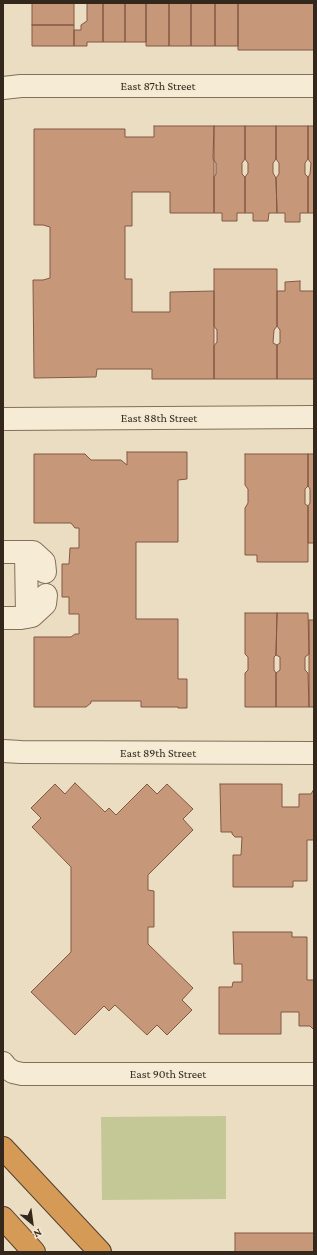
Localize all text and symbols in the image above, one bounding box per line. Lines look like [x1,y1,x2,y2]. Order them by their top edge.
street label: East 87th Street [120,79,196,93]
street label: East 88th Street [121,411,197,425]
street label: East 89th Street [120,746,196,760]
street label: East 90th Street [130,1067,206,1081]
north arrow [12,1203,52,1243]
text: N [32,1226,44,1241]

